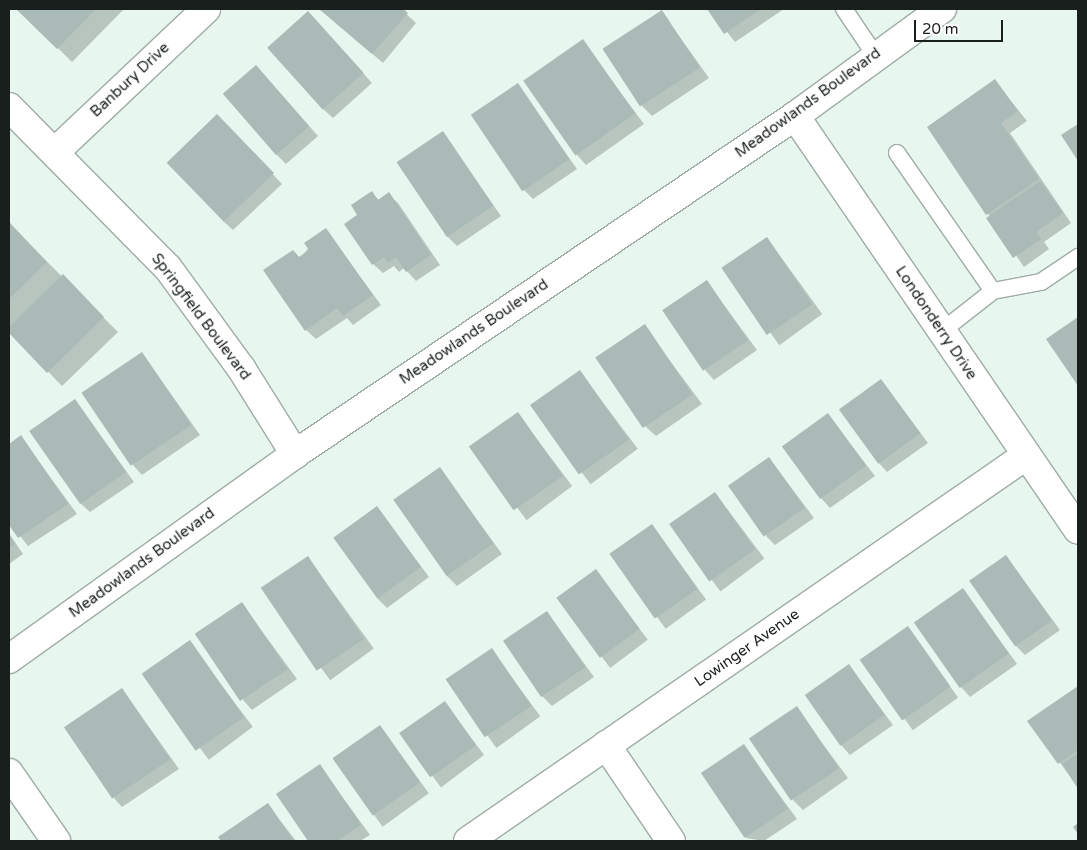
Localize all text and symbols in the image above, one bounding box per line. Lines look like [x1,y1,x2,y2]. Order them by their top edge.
scale bar [917,10,1006,42]
text: 20 m [922,20,959,38]
street label: Banbury Drive [87,39,173,121]
street label: Meadowlands Boulevard [732,44,884,162]
street label: Springfield Boulevard [148,250,254,384]
street label: Londonderry Drive [891,263,981,383]
street label: Meadowlands Boulevard [396,275,552,389]
street label: Meadowlands Boulevard [66,504,218,622]
street label: Lowinger Avenue [691,605,803,691]

